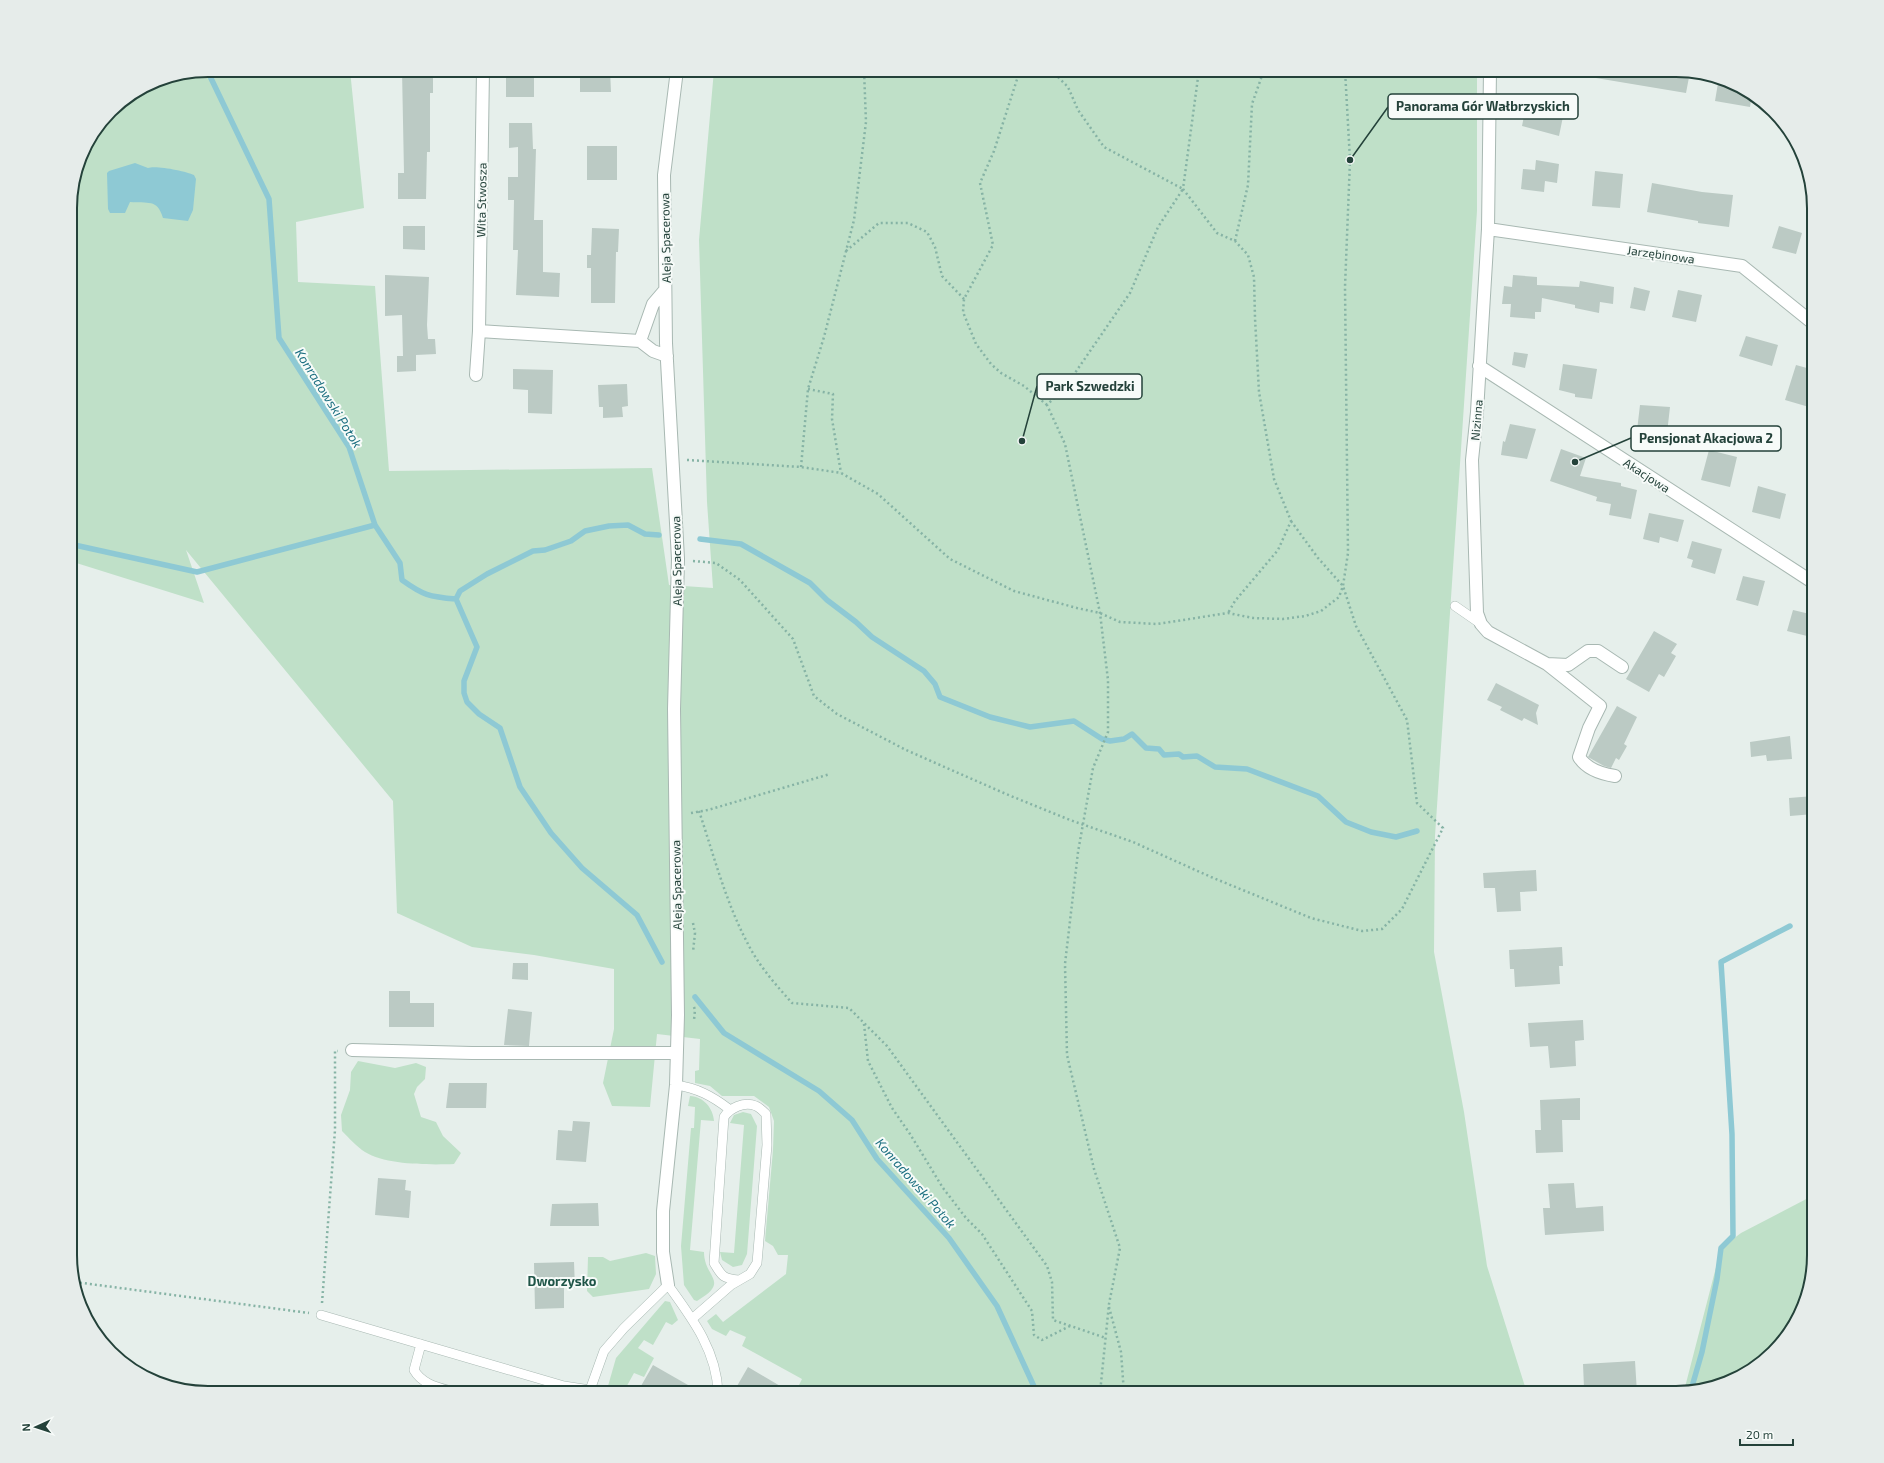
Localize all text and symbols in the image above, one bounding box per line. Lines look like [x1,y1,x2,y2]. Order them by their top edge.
callout: Panorama Gór Wałbrzyskich [1388,94,1578,119]
text: Panorama Gór Wałbrzyskich [1396,98,1570,114]
street label: Wita Stwosza [473,162,489,238]
street label: Aleja Spacerowa [657,193,674,283]
street label: Jarzębinowa [1626,242,1696,266]
water label: Konradowski Potok [292,345,366,451]
callout: Park Szwedzki [1037,374,1142,399]
text: Park Szwedzki [1045,378,1135,394]
street label: Nizinna [1467,399,1485,441]
callout: Pensjonat Akacjowa 2 [1631,426,1781,451]
text: Pensjonat Akacjowa 2 [1639,430,1773,446]
street label: Akacjowa [1621,455,1673,496]
street label: Aleja Spacerowa [668,516,685,606]
street label: Aleja Spacerowa [668,840,685,930]
water label: Konradowski Potok [873,1135,960,1231]
district label: Dworzysko [528,1273,597,1289]
north arrow [16,1407,56,1447]
scale bar [1740,1421,1793,1447]
text: N [19,1423,32,1432]
text: 20 m [1746,1427,1773,1441]

